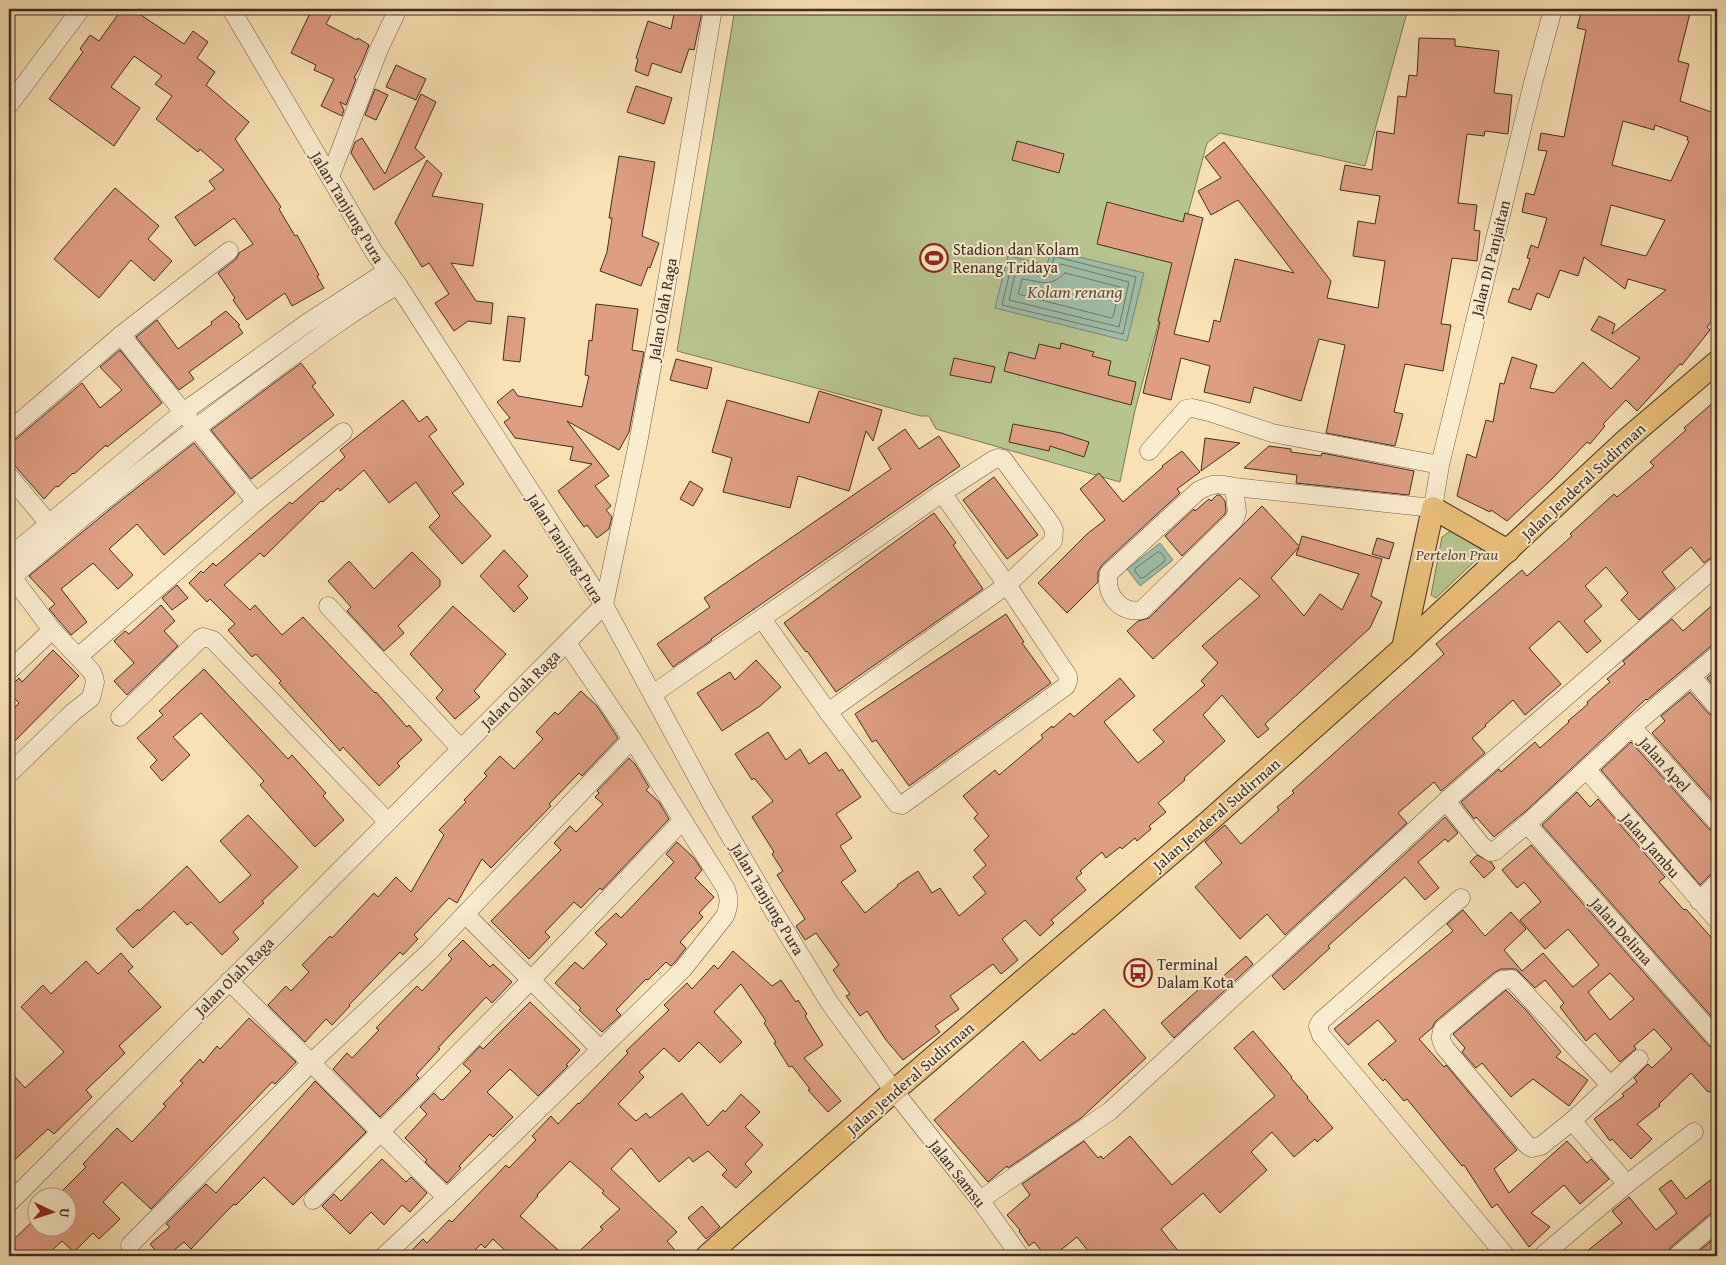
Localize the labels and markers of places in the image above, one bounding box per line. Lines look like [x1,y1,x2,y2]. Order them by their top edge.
place label: Stadion dan Kolam Renang Tridaya [953,237,1079,279]
sports icon: Stadion dan Kolam Renang Tridaya [919,243,949,273]
place label: Terminal Dalam Kota [1157,952,1234,994]
bus stop icon: Terminal Dalam Kota [1123,958,1153,988]

